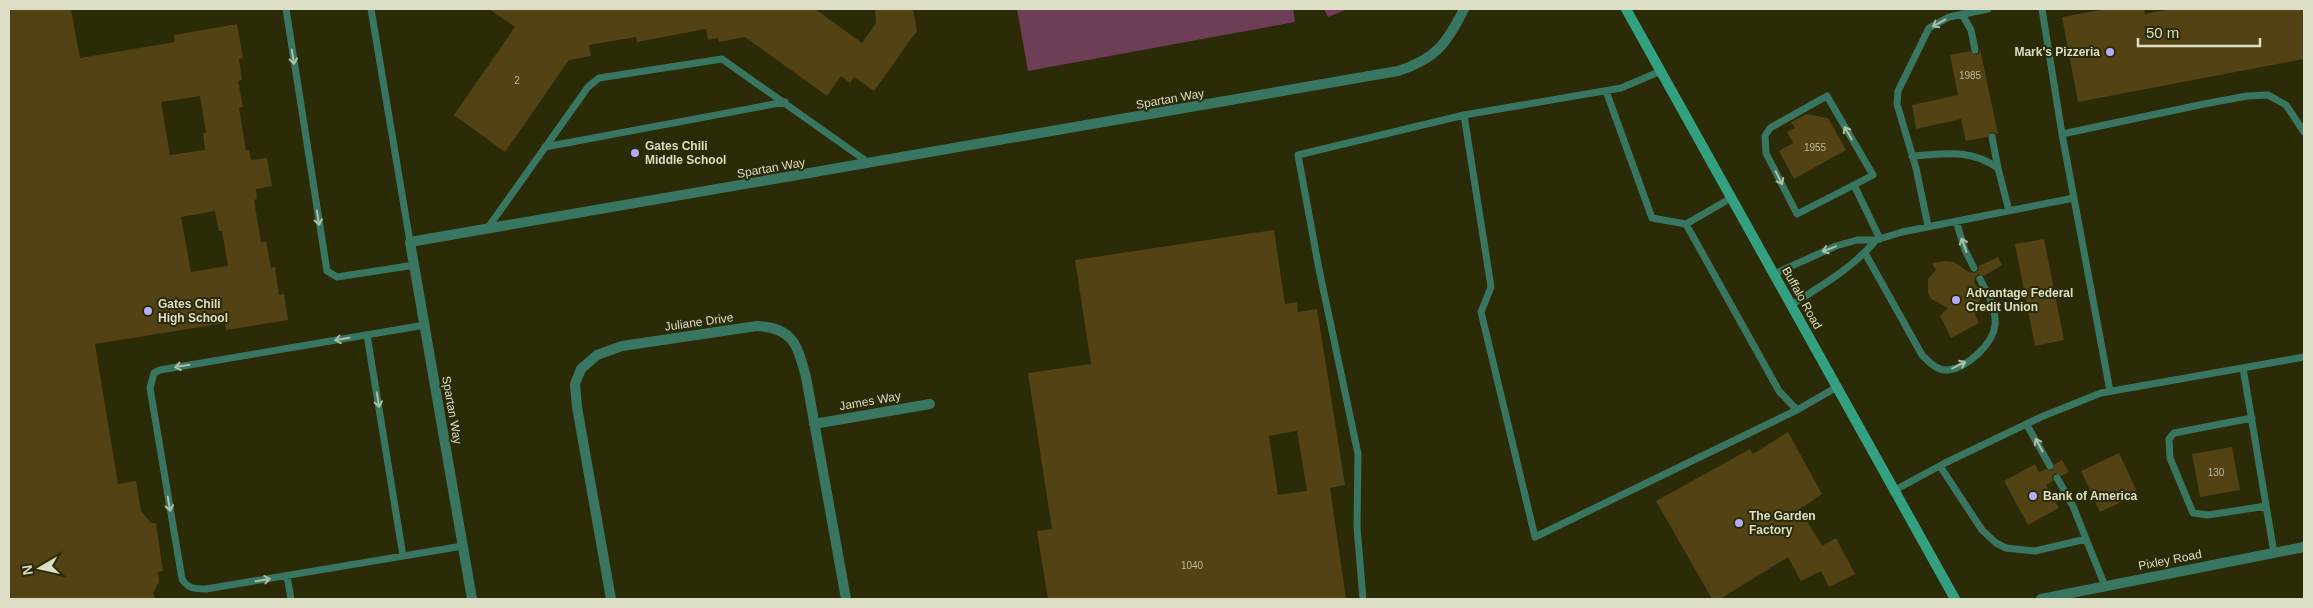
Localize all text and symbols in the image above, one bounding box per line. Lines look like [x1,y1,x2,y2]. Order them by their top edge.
scale bar [2138,15,2260,47]
one-way arrow [1931,18,1946,28]
text: 50 m [2146,24,2179,41]
place label: Mark's Pizzeria [2014,45,2100,59]
marker: Mark's Pizzeria [2104,46,2116,58]
one-way arrow [289,49,299,65]
house number: 1985 [1959,70,1982,81]
house number: 2 [514,75,520,86]
street label: Spartan Way [1135,86,1205,112]
one-way arrow [1843,126,1853,140]
place label: Gates Chili Middle School [645,139,726,167]
house number: 1955 [1804,142,1827,153]
marker: Gates Chili Middle School [629,147,641,159]
street label: Spartan Way [736,155,806,181]
one-way arrow [1775,170,1784,185]
one-way arrow [313,209,323,225]
one-way arrow [1959,238,1968,253]
one-way arrow [1821,245,1837,254]
street label: Buffalo Road [1779,264,1825,332]
place label: Advantage Federal Credit Union [1966,286,2073,314]
marker: Advantage Federal Credit Union [1950,294,1962,306]
place label: Gates Chili High School [158,297,228,325]
marker: Gates Chili High School [142,305,154,317]
street label: Juliane Drive [664,310,735,334]
one-way arrow [335,334,351,344]
one-way arrow [1952,359,1967,369]
one-way arrow [174,362,190,372]
street label: Spartan Way [439,375,465,445]
street label: James Way [838,389,902,413]
one-way arrow [373,392,383,408]
one-way arrow [2034,438,2044,453]
house number: 130 [2208,467,2225,478]
place label: Bank of America [2043,489,2138,503]
marker: Bank of America [2027,490,2039,502]
one-way arrow [164,495,174,511]
place label: The Garden Factory [1749,509,1816,537]
marker: The Garden Factory [1733,517,1745,529]
north arrow [15,543,65,593]
street label: Pixley Road [2137,547,2203,573]
house number: 1040 [1181,560,1204,571]
text: N [18,564,36,576]
one-way arrow [254,574,270,584]

